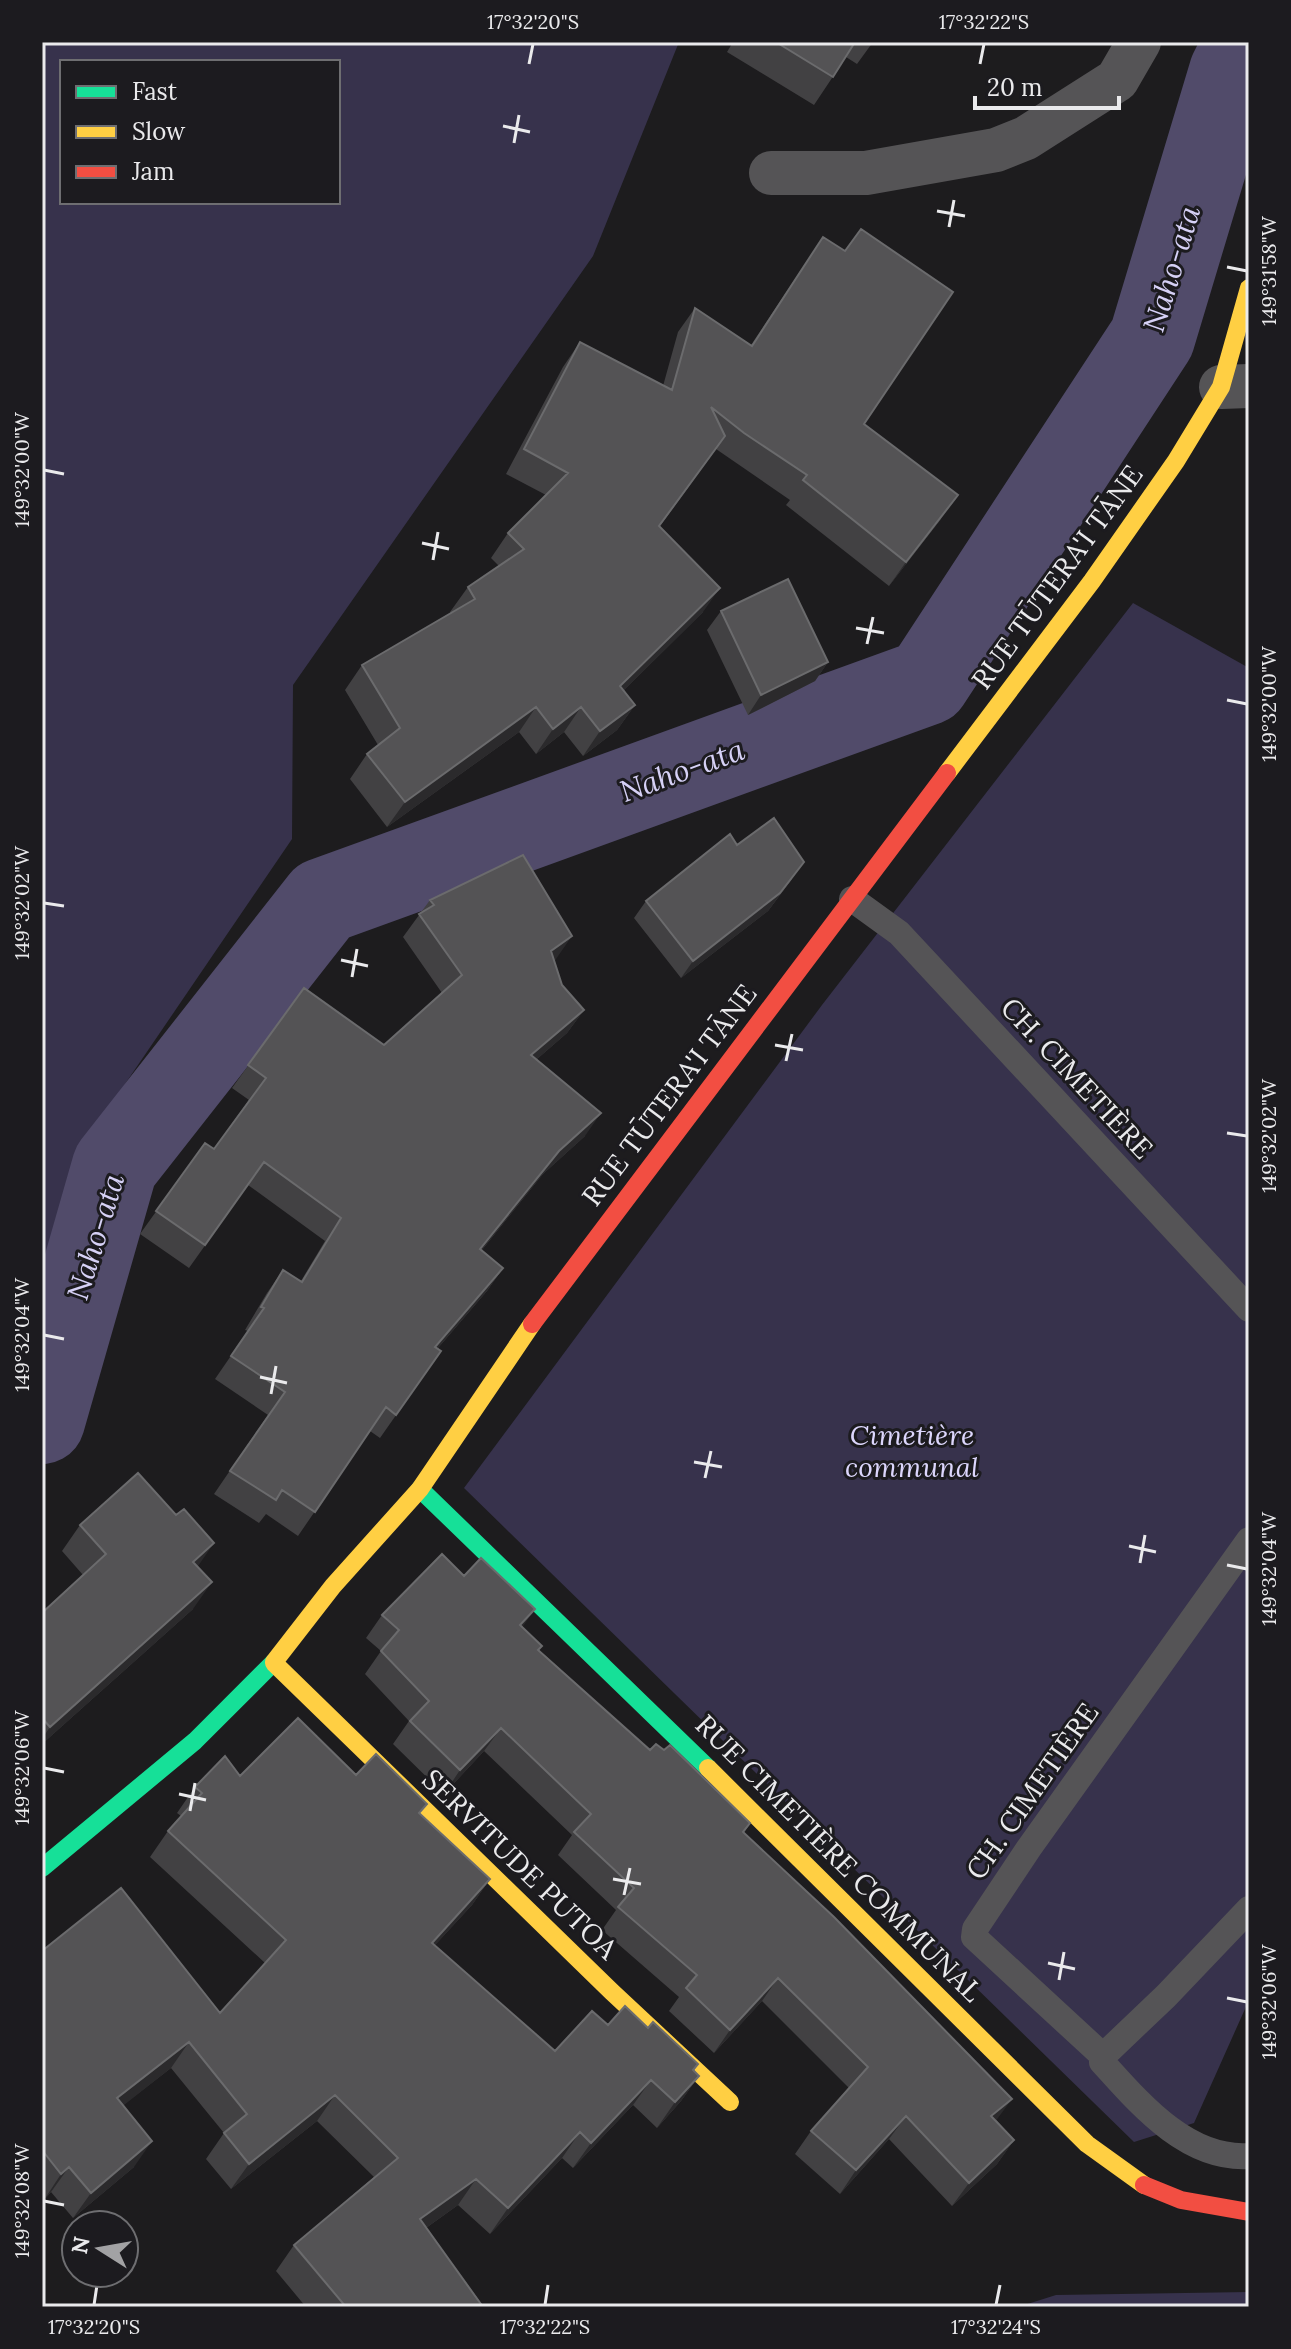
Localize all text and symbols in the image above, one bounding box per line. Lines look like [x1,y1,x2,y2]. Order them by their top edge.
text: 17°32'20"S [487,9,579,34]
text: 17°32'22"S [939,9,1029,34]
legend [60,60,340,204]
scale bar [975,60,1119,110]
text: 20 m [987,72,1043,103]
text: Fast [132,76,178,107]
text: Slow [132,116,186,147]
text: Jam [131,156,174,187]
water label: Naho-ata [1134,201,1208,336]
text: 149°31'58"W [1256,215,1281,326]
text: 149°32'00"W [9,411,34,528]
street label: RUE TŪTERA'I TĀNE [963,458,1151,696]
text: 149°32'00"W [1256,645,1281,762]
water label: Naho-ata [614,730,750,810]
text: 149°32'02"W [9,845,34,960]
street label: RUE TŪTERA'I TĀNE [574,977,764,1213]
street label: CH. CIMETIÈRE [993,990,1161,1166]
text: 149°32'02"W [1256,1078,1281,1193]
water label: Naho-ata [58,1169,132,1304]
text: 149°32'04"W [9,1277,34,1392]
park label: Cimetière communal [845,1417,979,1485]
text: 149°32'04"W [1256,1511,1281,1626]
street label: CH. CIMETIÈRE [958,1696,1106,1886]
street label: RUE CIMETIÈRE COMMUNAL [688,1707,990,2009]
text: 149°32'06"W [9,1710,34,1825]
street label: SERVITUDE PUTOA [415,1761,626,1967]
text: 149°32'06"W [1256,1944,1281,2059]
text: 149°32'08"W [9,2143,34,2258]
north arrow [60,2209,140,2289]
text: N [65,2234,96,2256]
text: 17°32'20"S [48,2314,140,2339]
text: 17°32'22"S [500,2314,590,2339]
text: 17°32'24"S [951,2314,1041,2339]

